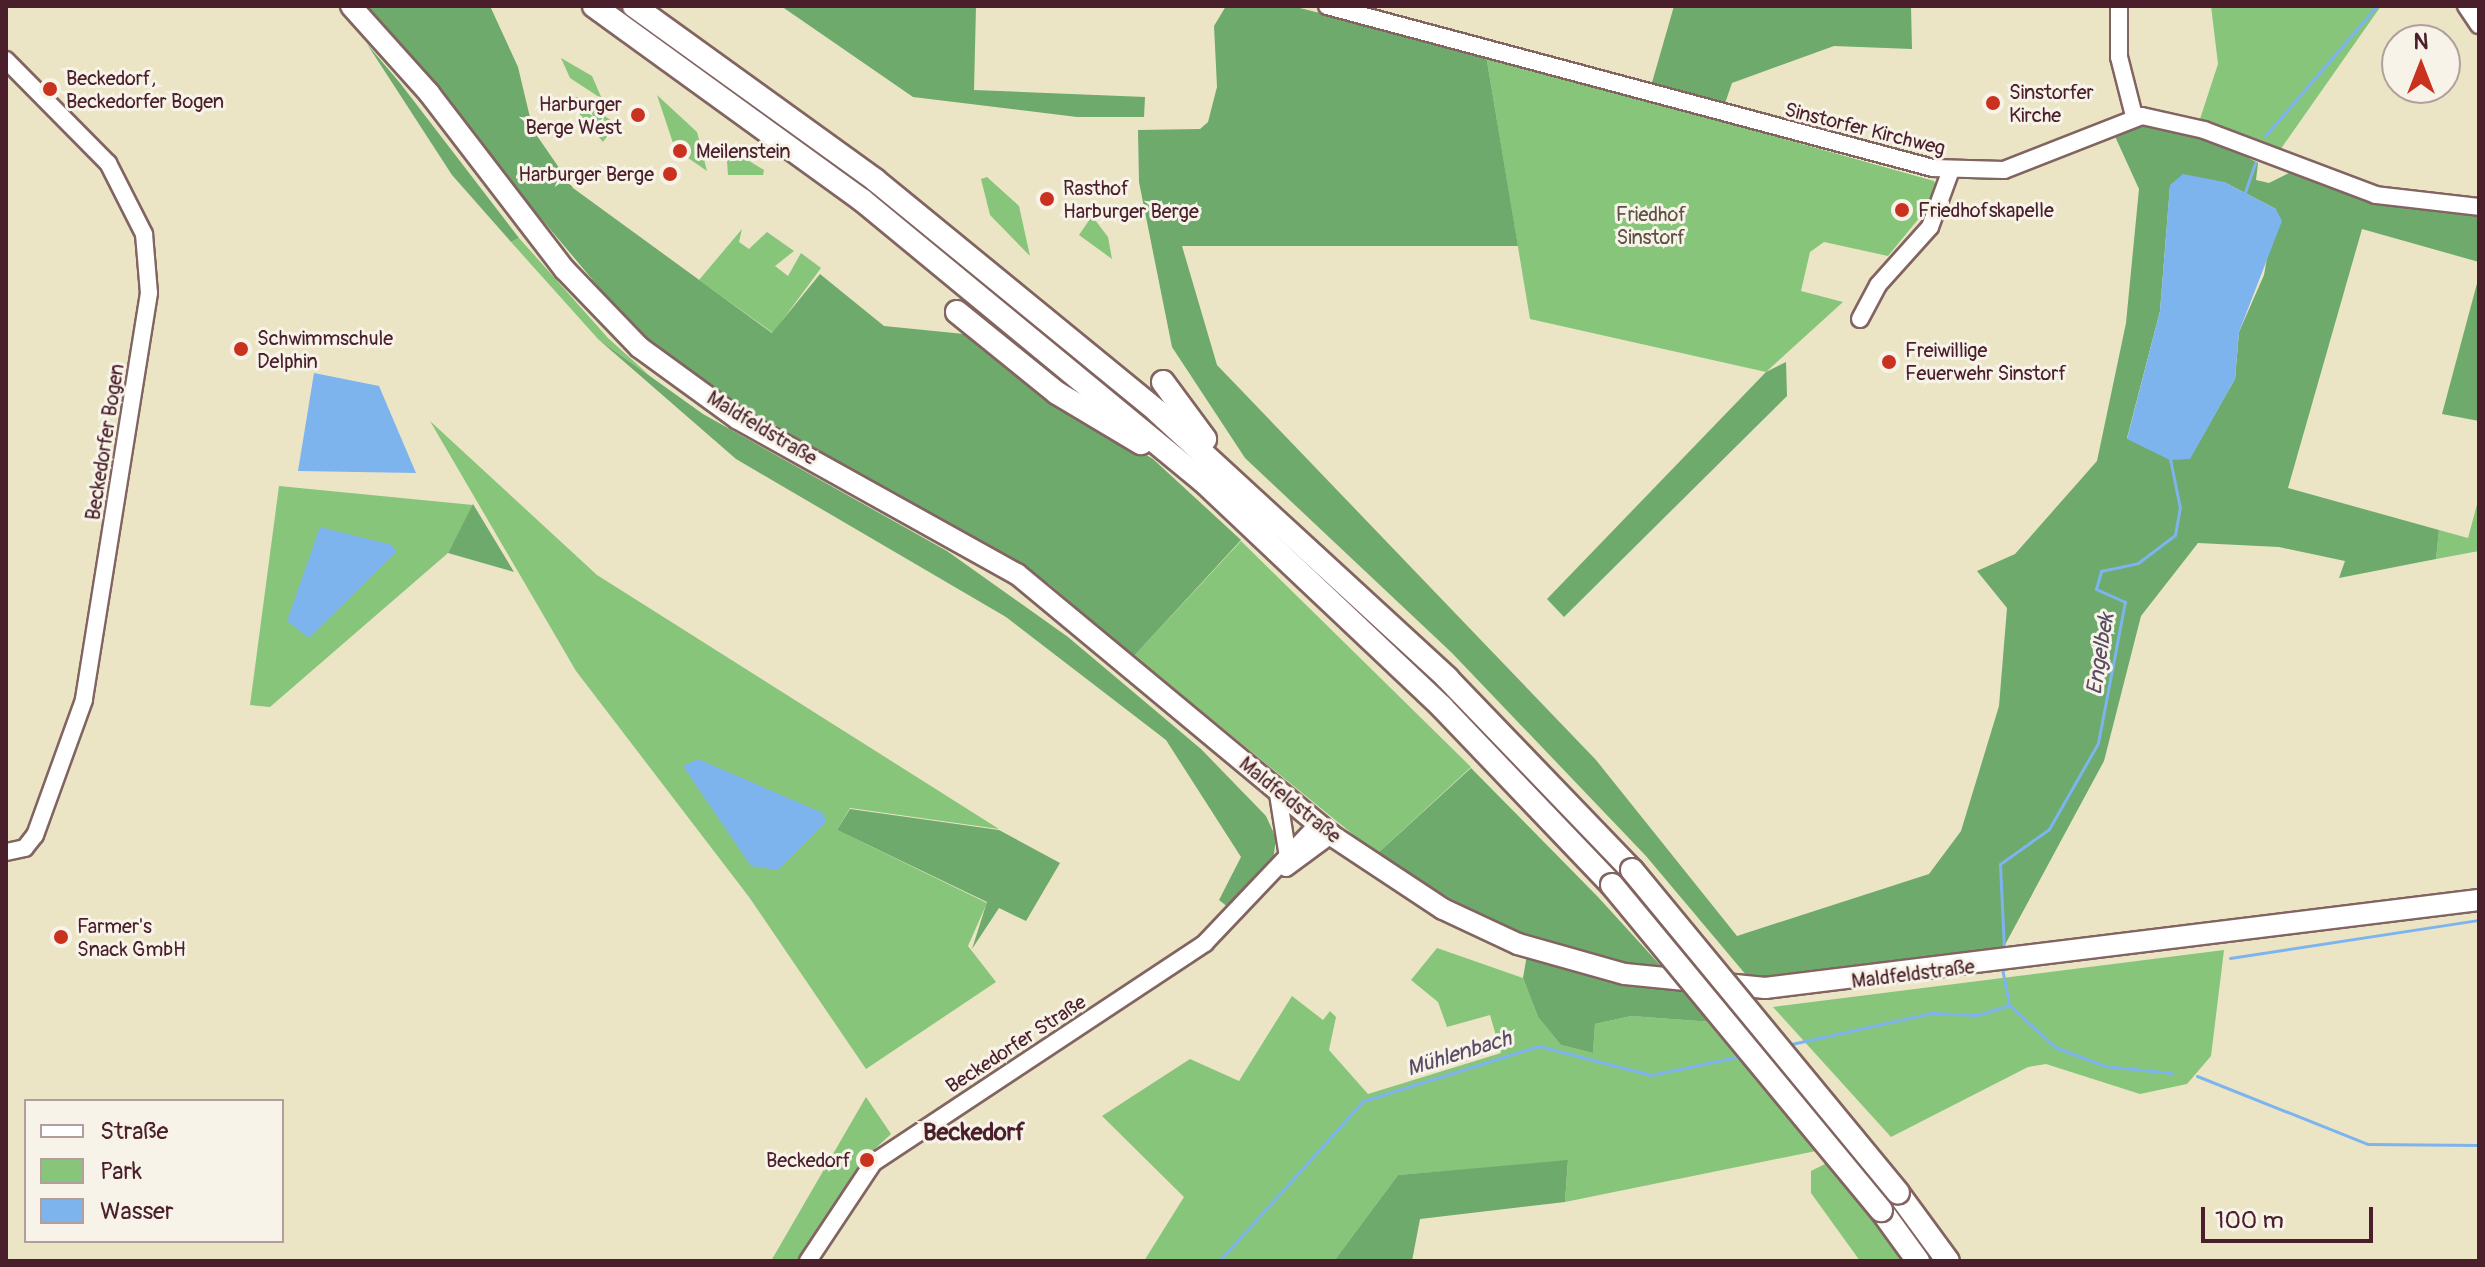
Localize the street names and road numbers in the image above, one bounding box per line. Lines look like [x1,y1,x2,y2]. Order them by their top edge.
street label: Sinstorfer Kirchweg [1782,97,1948,161]
street label: Beckedorfer Bogen [81,362,129,522]
street label: Maldfeldstraße [703,386,821,470]
street label: Maldfeldstraße [1234,752,1346,848]
street label: Maldfeldstraße [1850,955,1976,993]
street label: Beckedorfer Straße [942,990,1090,1098]

